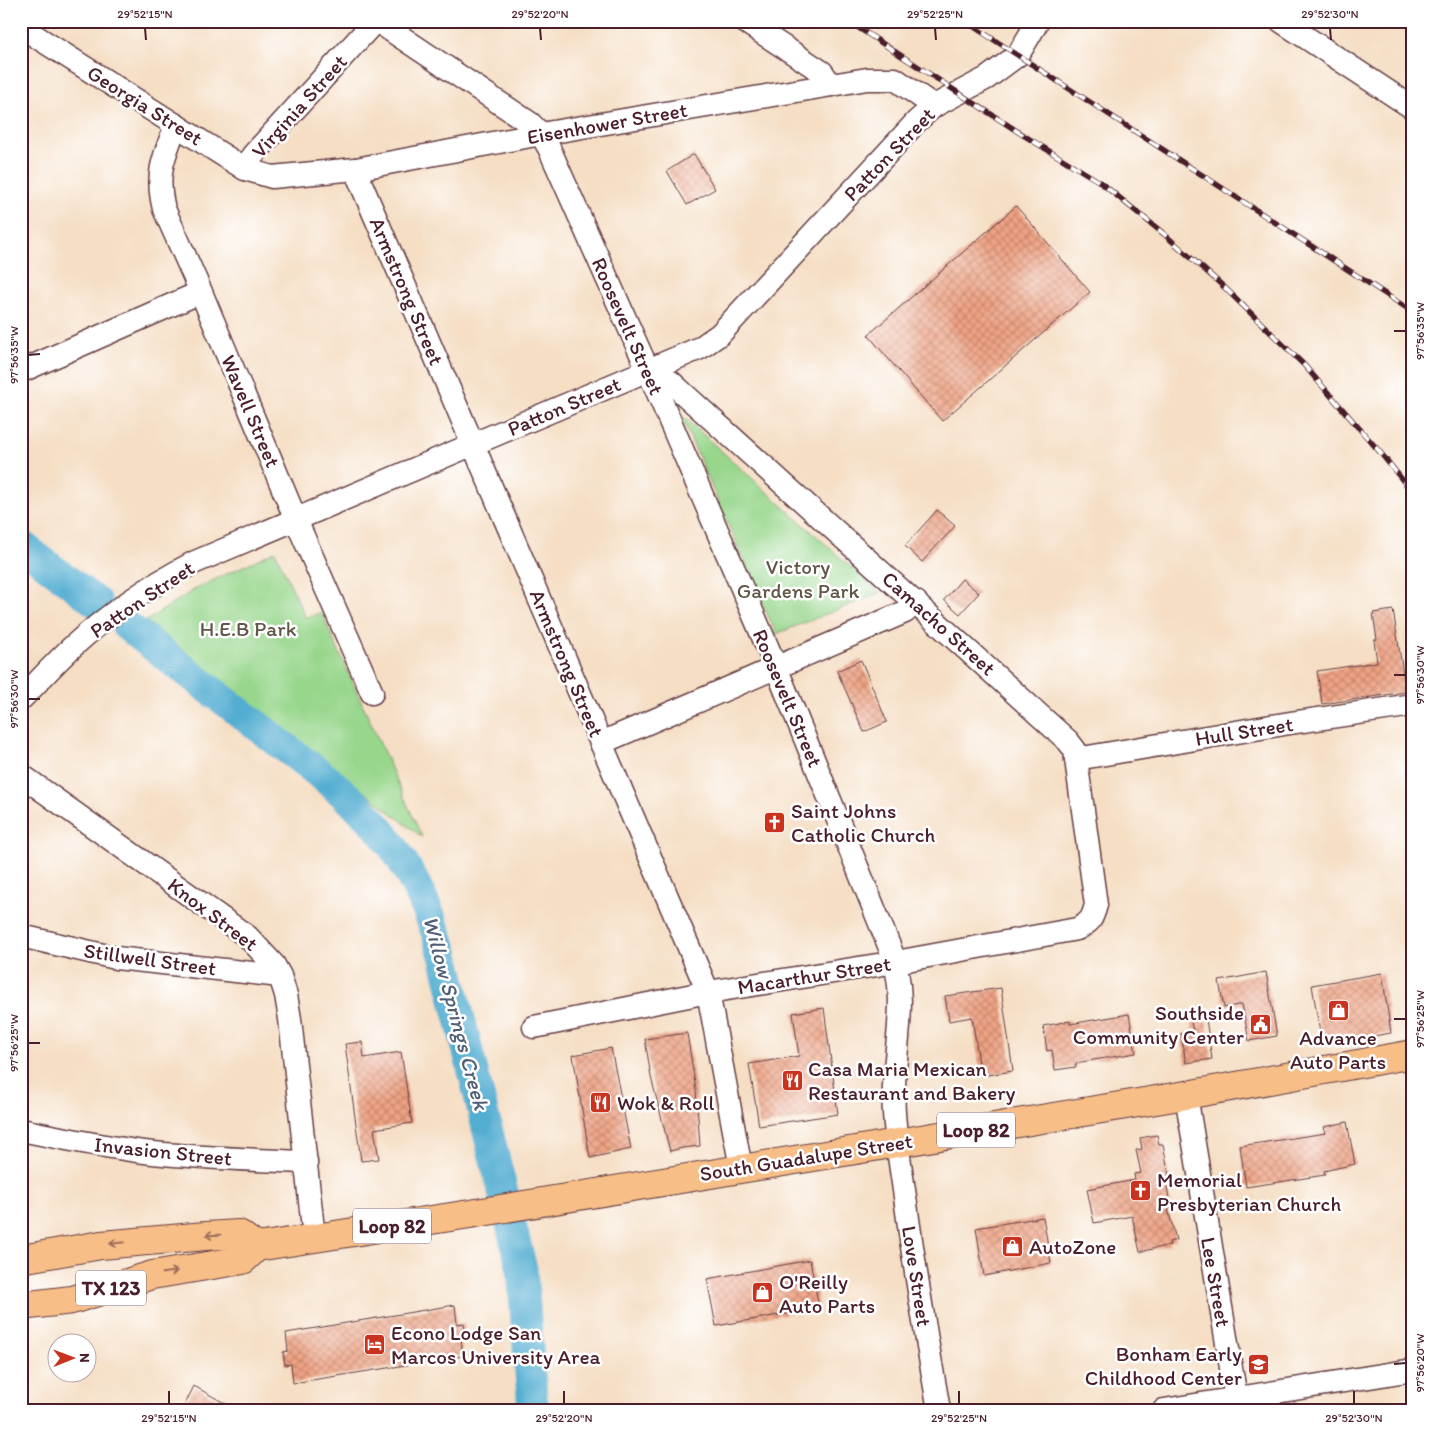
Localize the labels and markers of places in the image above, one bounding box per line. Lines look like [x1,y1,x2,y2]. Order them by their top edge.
place label: Saint Johns Catholic Church [791,798,936,847]
church icon: Saint Johns Catholic Church [763,810,787,834]
shop icon: Advance Auto Parts [1326,998,1350,1022]
place label: Southside Community Center [1073,1000,1244,1049]
public building icon: Southside Community Center [1248,1012,1272,1036]
place label: Advance Auto Parts [1290,1025,1386,1074]
place label: Casa Maria Mexican Restaurant and Bakery [808,1056,1016,1105]
restaurant icon: Casa Maria Mexican Restaurant and Bakery [780,1068,804,1092]
restaurant icon: Wok & Roll [589,1090,613,1114]
place label: Wok & Roll [617,1090,714,1115]
place label: Memorial Presbyterian Church [1157,1167,1341,1216]
church icon: Memorial Presbyterian Church [1129,1179,1153,1203]
shop icon: AutoZone [1001,1234,1025,1258]
place label: AutoZone [1029,1234,1116,1259]
place label: O'Reilly Auto Parts [779,1269,875,1318]
shop icon: O'Reilly Auto Parts [751,1281,775,1305]
place label: Econo Lodge San Marcos University Area [391,1320,601,1369]
hotel icon: Econo Lodge San Marcos University Area [363,1332,387,1356]
place label: Bonham Early Childhood Center [1085,1341,1242,1390]
school or university icon: Bonham Early Childhood Center [1246,1353,1270,1377]

